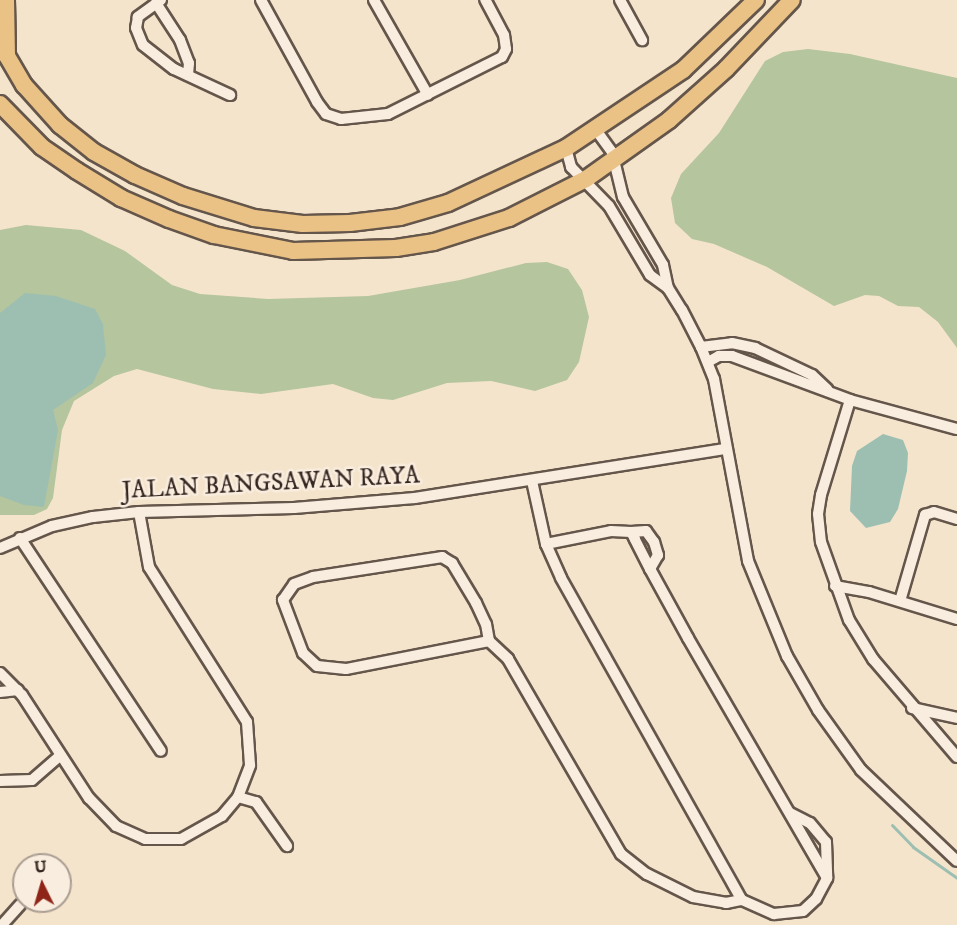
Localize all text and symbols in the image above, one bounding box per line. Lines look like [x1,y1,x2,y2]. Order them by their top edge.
street label: JALAN BANGSAWAN RAYA [121,462,421,506]
north arrow [12,853,72,913]
text: U [34,857,48,878]

